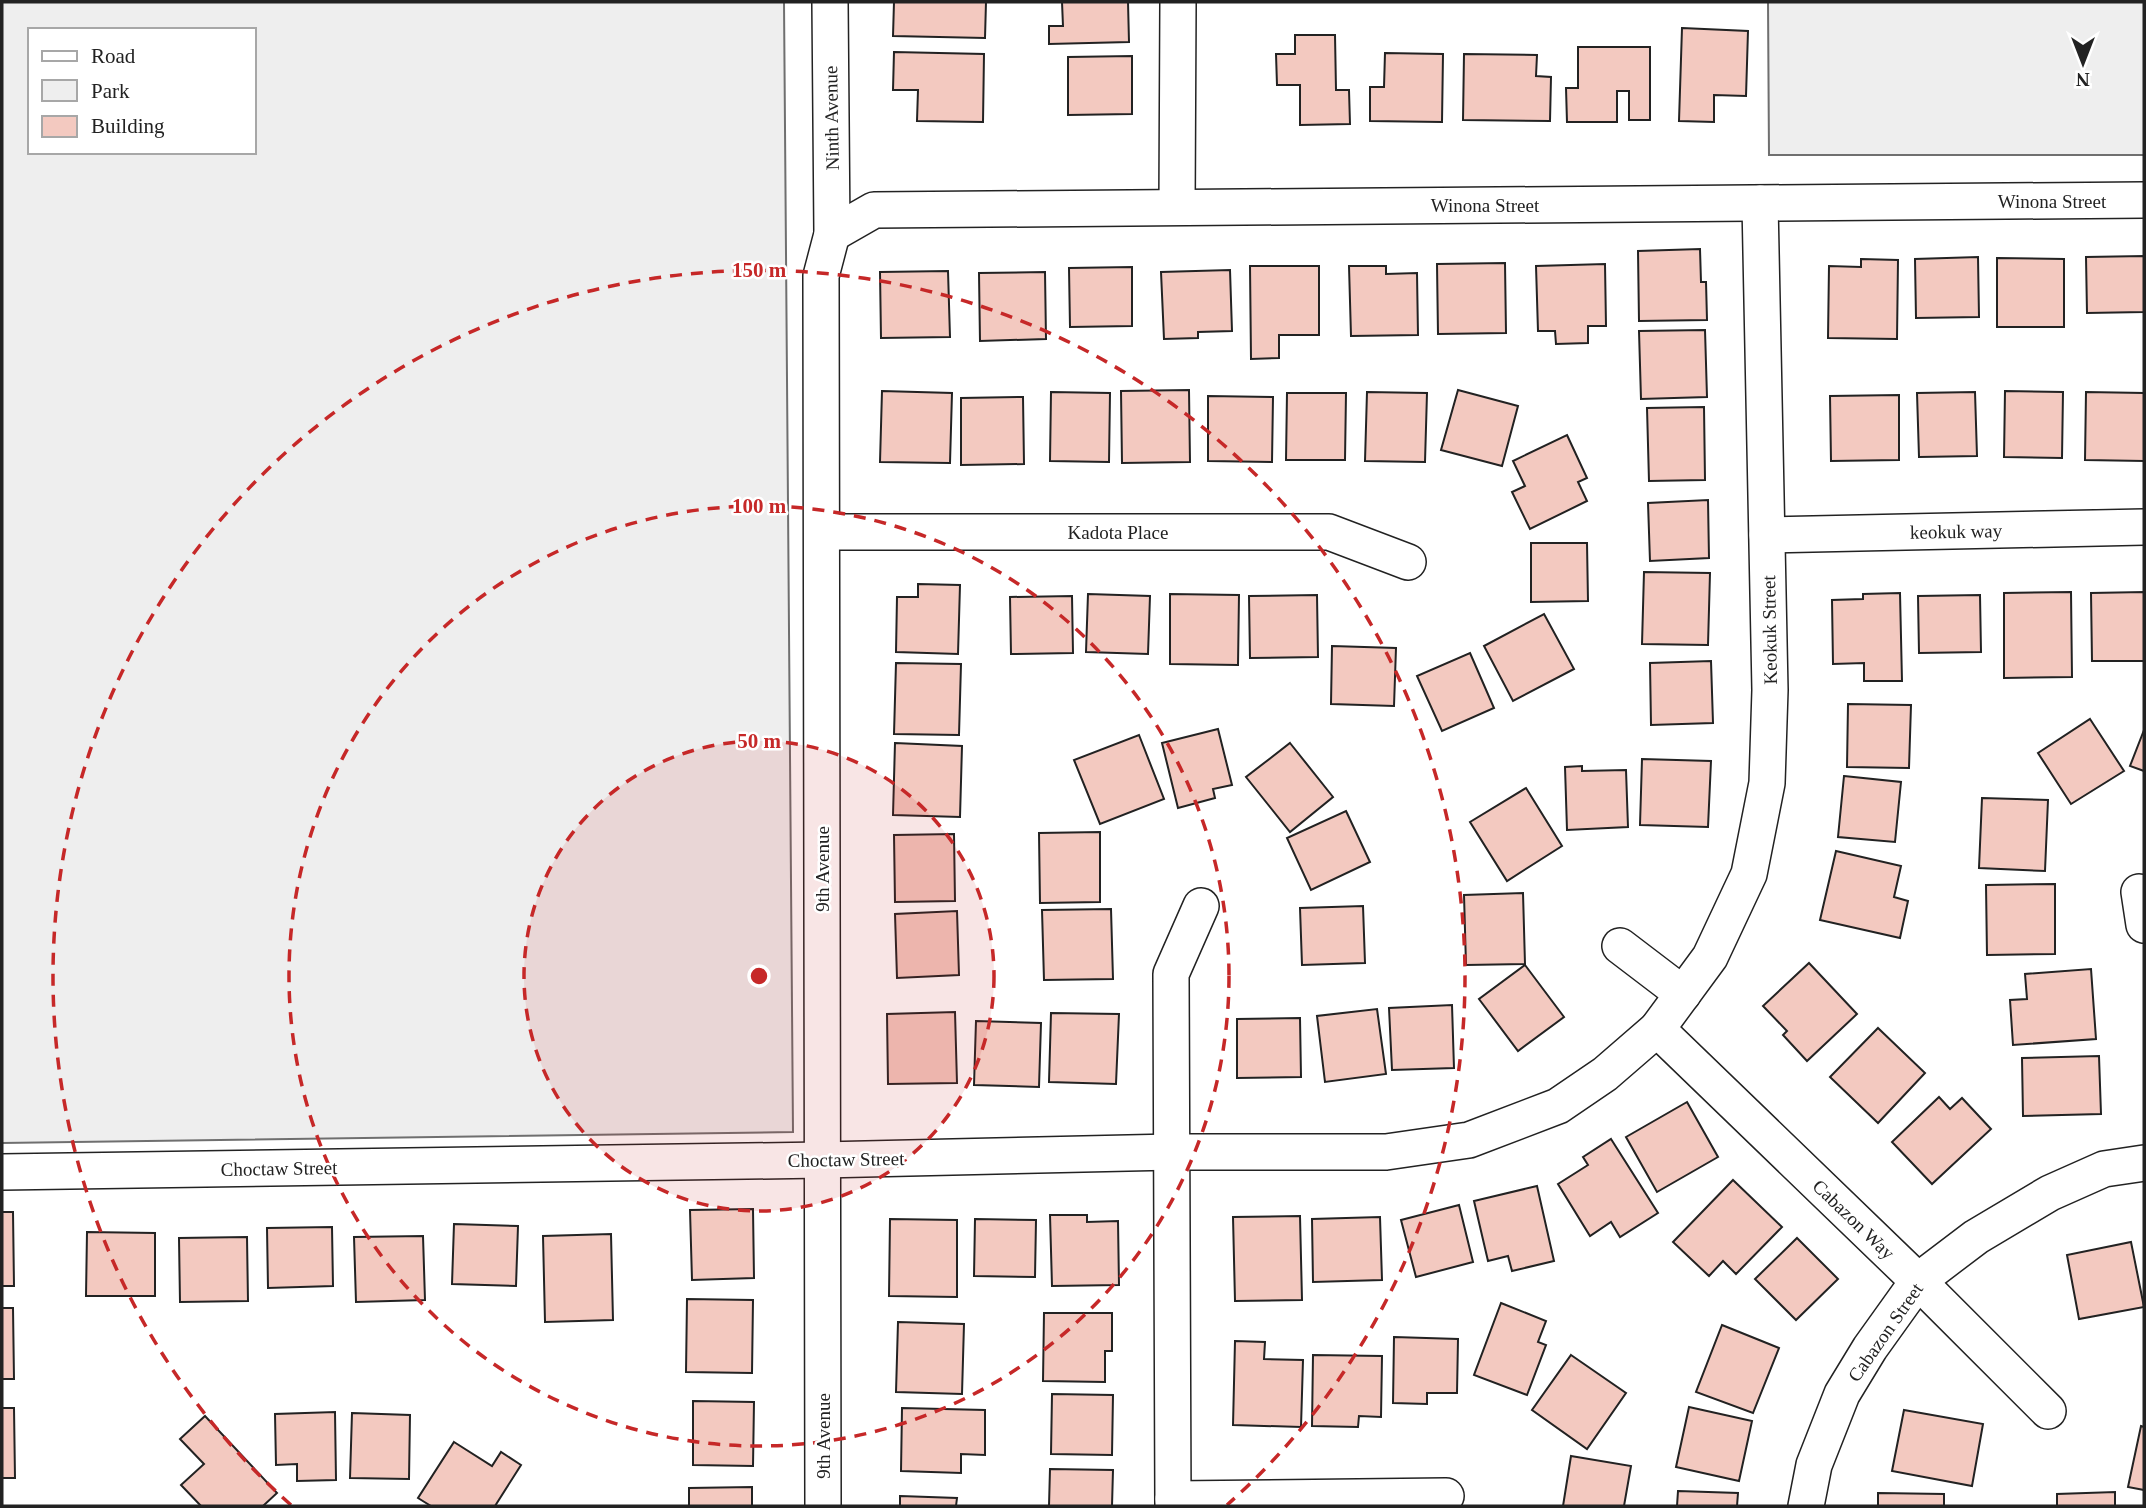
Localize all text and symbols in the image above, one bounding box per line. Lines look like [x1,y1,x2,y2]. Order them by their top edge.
legend [28,28,256,154]
north arrow [2048,28,2118,98]
text: Road [91,44,136,68]
street label: Ninth Avenue [820,65,843,171]
text: N [2076,69,2090,90]
text: Park [91,79,130,103]
text: Building [91,114,165,138]
street label: Winona Street [1998,191,2107,212]
street label: Winona Street [1431,195,1540,216]
text: 150 m [732,258,787,282]
text: 100 m [732,494,787,518]
street label: keokuk way [1910,520,2003,543]
street label: Kadota Place [1068,522,1168,543]
street label: Keokuk Street [1758,574,1781,685]
text: 50 m [737,729,781,753]
street label: 9th Avenue [812,826,833,912]
centre of rings [747,964,771,988]
street label: Choctaw Street [788,1148,905,1171]
street label: Choctaw Street [221,1157,338,1180]
street label: Cabazon Way [1809,1175,1899,1264]
street label: Cabazon Street [1844,1278,1928,1386]
street label: 9th Avenue [813,1393,834,1479]

